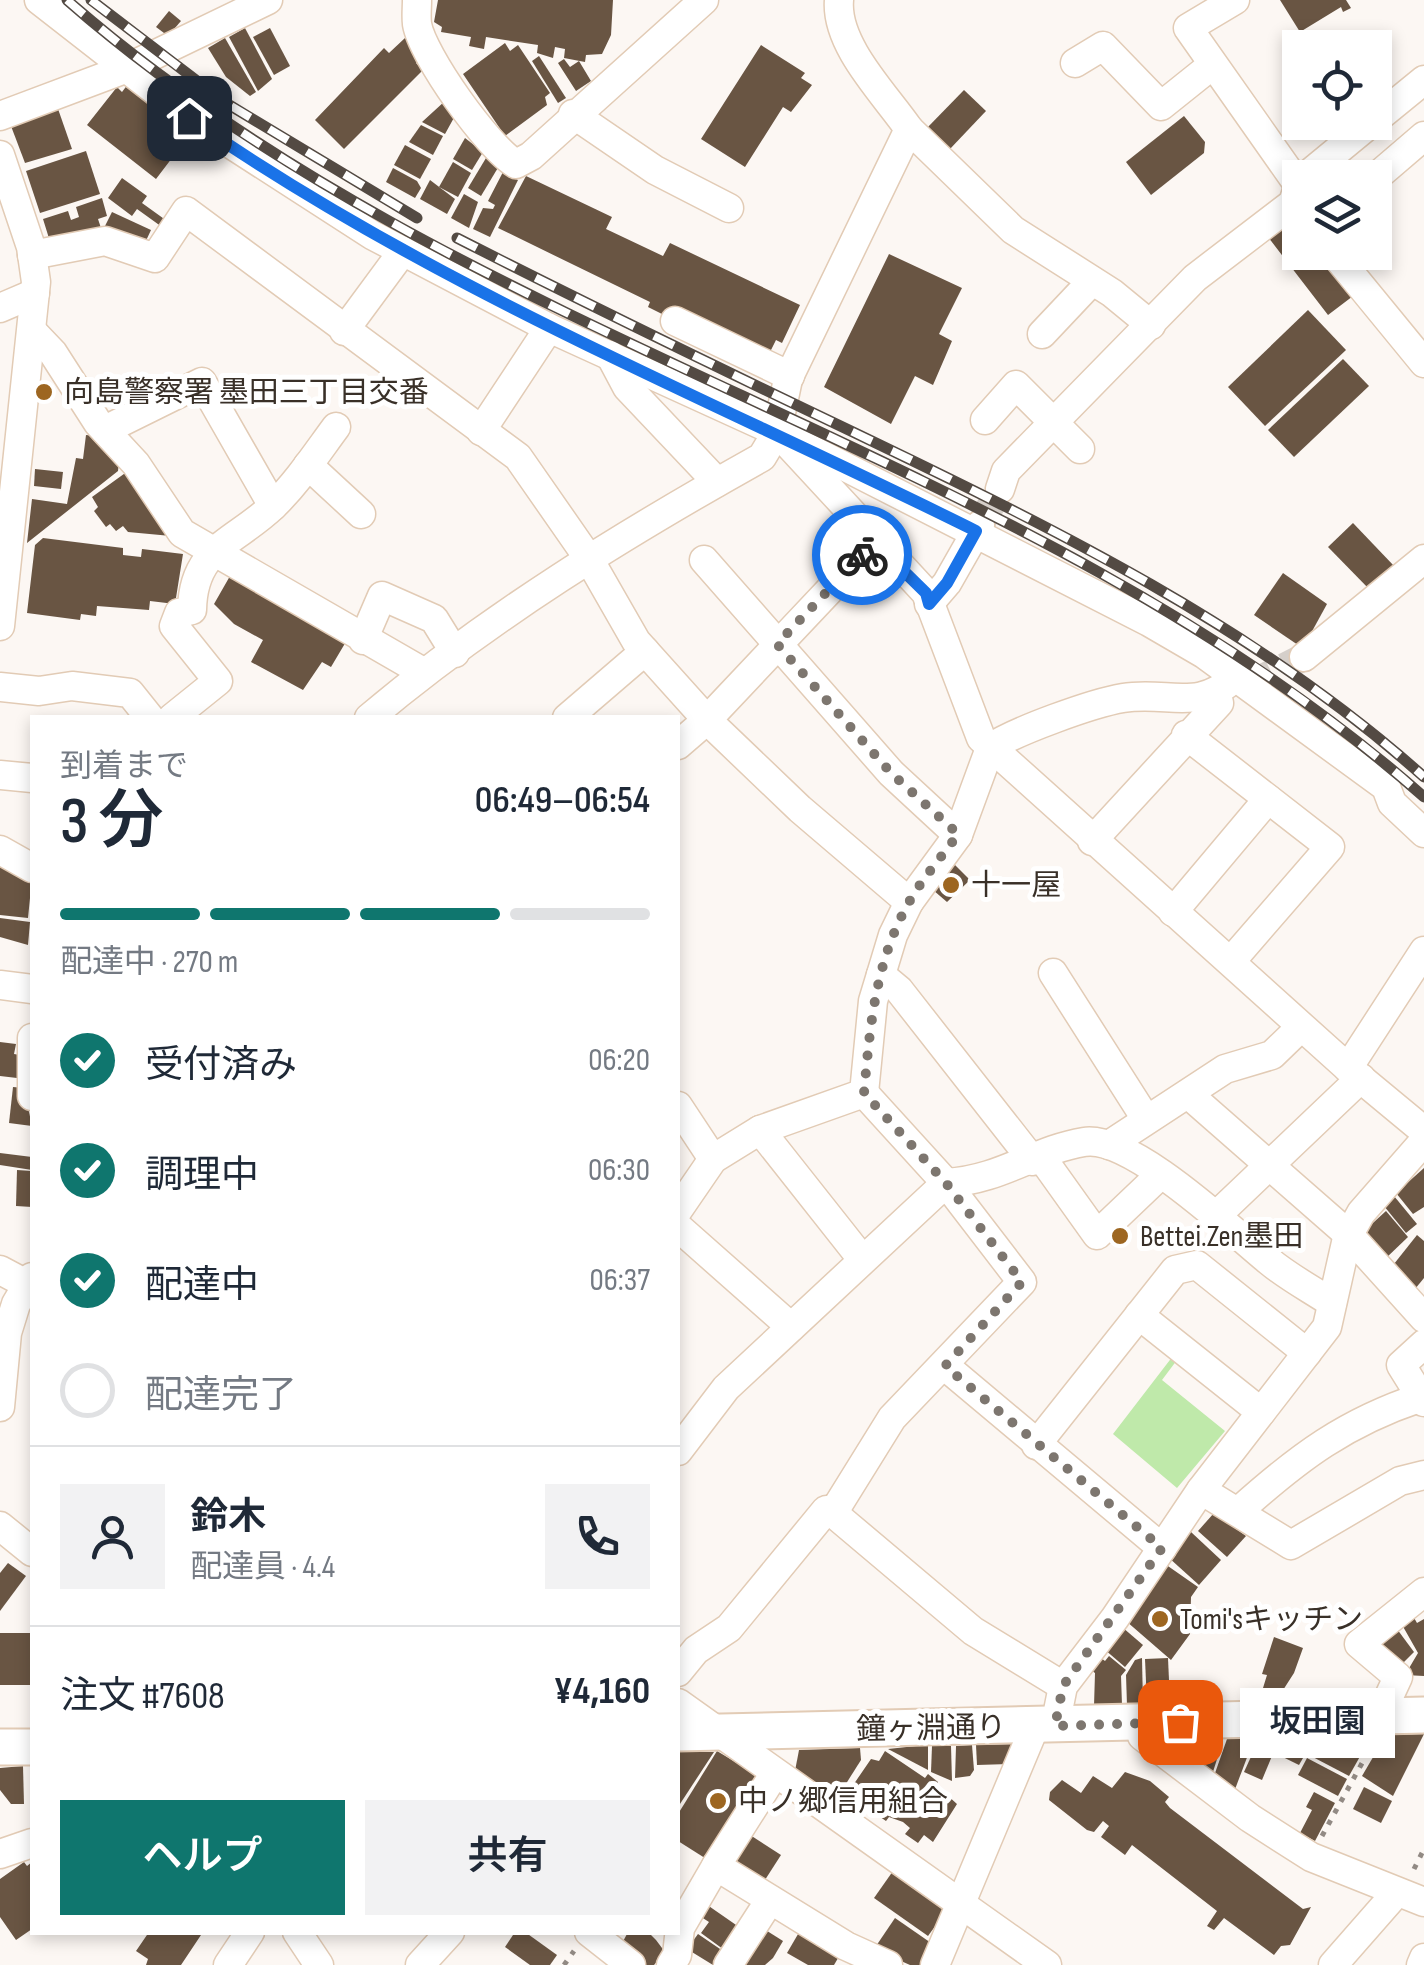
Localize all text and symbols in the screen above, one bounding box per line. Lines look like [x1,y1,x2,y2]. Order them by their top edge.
map controls [1282,30,1392,270]
button: locate [1282,30,1392,140]
pin [147,76,232,161]
icon: home [162,91,217,146]
button: layers [1282,160,1392,270]
place label: 向島警察署 墨田三丁目交番 [64,375,429,411]
marker: 向島警察署 墨田三丁目交番 [33,381,55,403]
courier [812,505,912,605]
icon: bike [835,528,890,583]
text: 到着まで [60,747,188,786]
text: 06:49–06:54 [475,778,650,823]
text: 3 分 [60,784,164,862]
place label: 十一屋 [971,868,1061,904]
marker: 十一屋 [940,874,962,896]
text: 配達中 · 270 m [60,943,238,982]
icon: check [60,1033,115,1088]
text: 06:20 [588,1041,650,1080]
text: 受付済み [145,1043,297,1088]
icon: check [60,1143,115,1198]
text: 06:30 [588,1151,650,1190]
text: 調理中 [145,1153,259,1198]
place label: Bettei.Zen墨田 [1140,1219,1303,1255]
marker: Bettei.Zen墨田 [1109,1225,1131,1247]
icon: check [60,1253,115,1308]
text: 06:37 [589,1261,650,1300]
text: 配達中 [145,1263,259,1308]
text: 配達完了 [145,1373,297,1418]
button: person [60,1484,165,1589]
button: phone [545,1484,650,1589]
text: 鈴木 [190,1495,266,1540]
text: 配達員 · 4.4 [190,1548,335,1587]
place label: Tomi'sキッチン [1180,1602,1363,1638]
marker: Tomi'sキッチン [1149,1608,1171,1630]
text: ¥4,160 [554,1669,650,1714]
text: 注文 #7608 [60,1674,225,1719]
pin [1138,1680,1223,1765]
callout: 坂田園 [1240,1687,1395,1757]
icon: bag [1153,1695,1208,1750]
text: 坂田園 [1269,1703,1366,1742]
street label: 鐘ヶ淵通り [856,1710,1006,1748]
place label: 中ノ郷信用組合 [738,1784,948,1820]
marker: 中ノ郷信用組合 [707,1790,729,1812]
button: ヘルプ [60,1800,345,1915]
button: 共有 [365,1800,650,1915]

